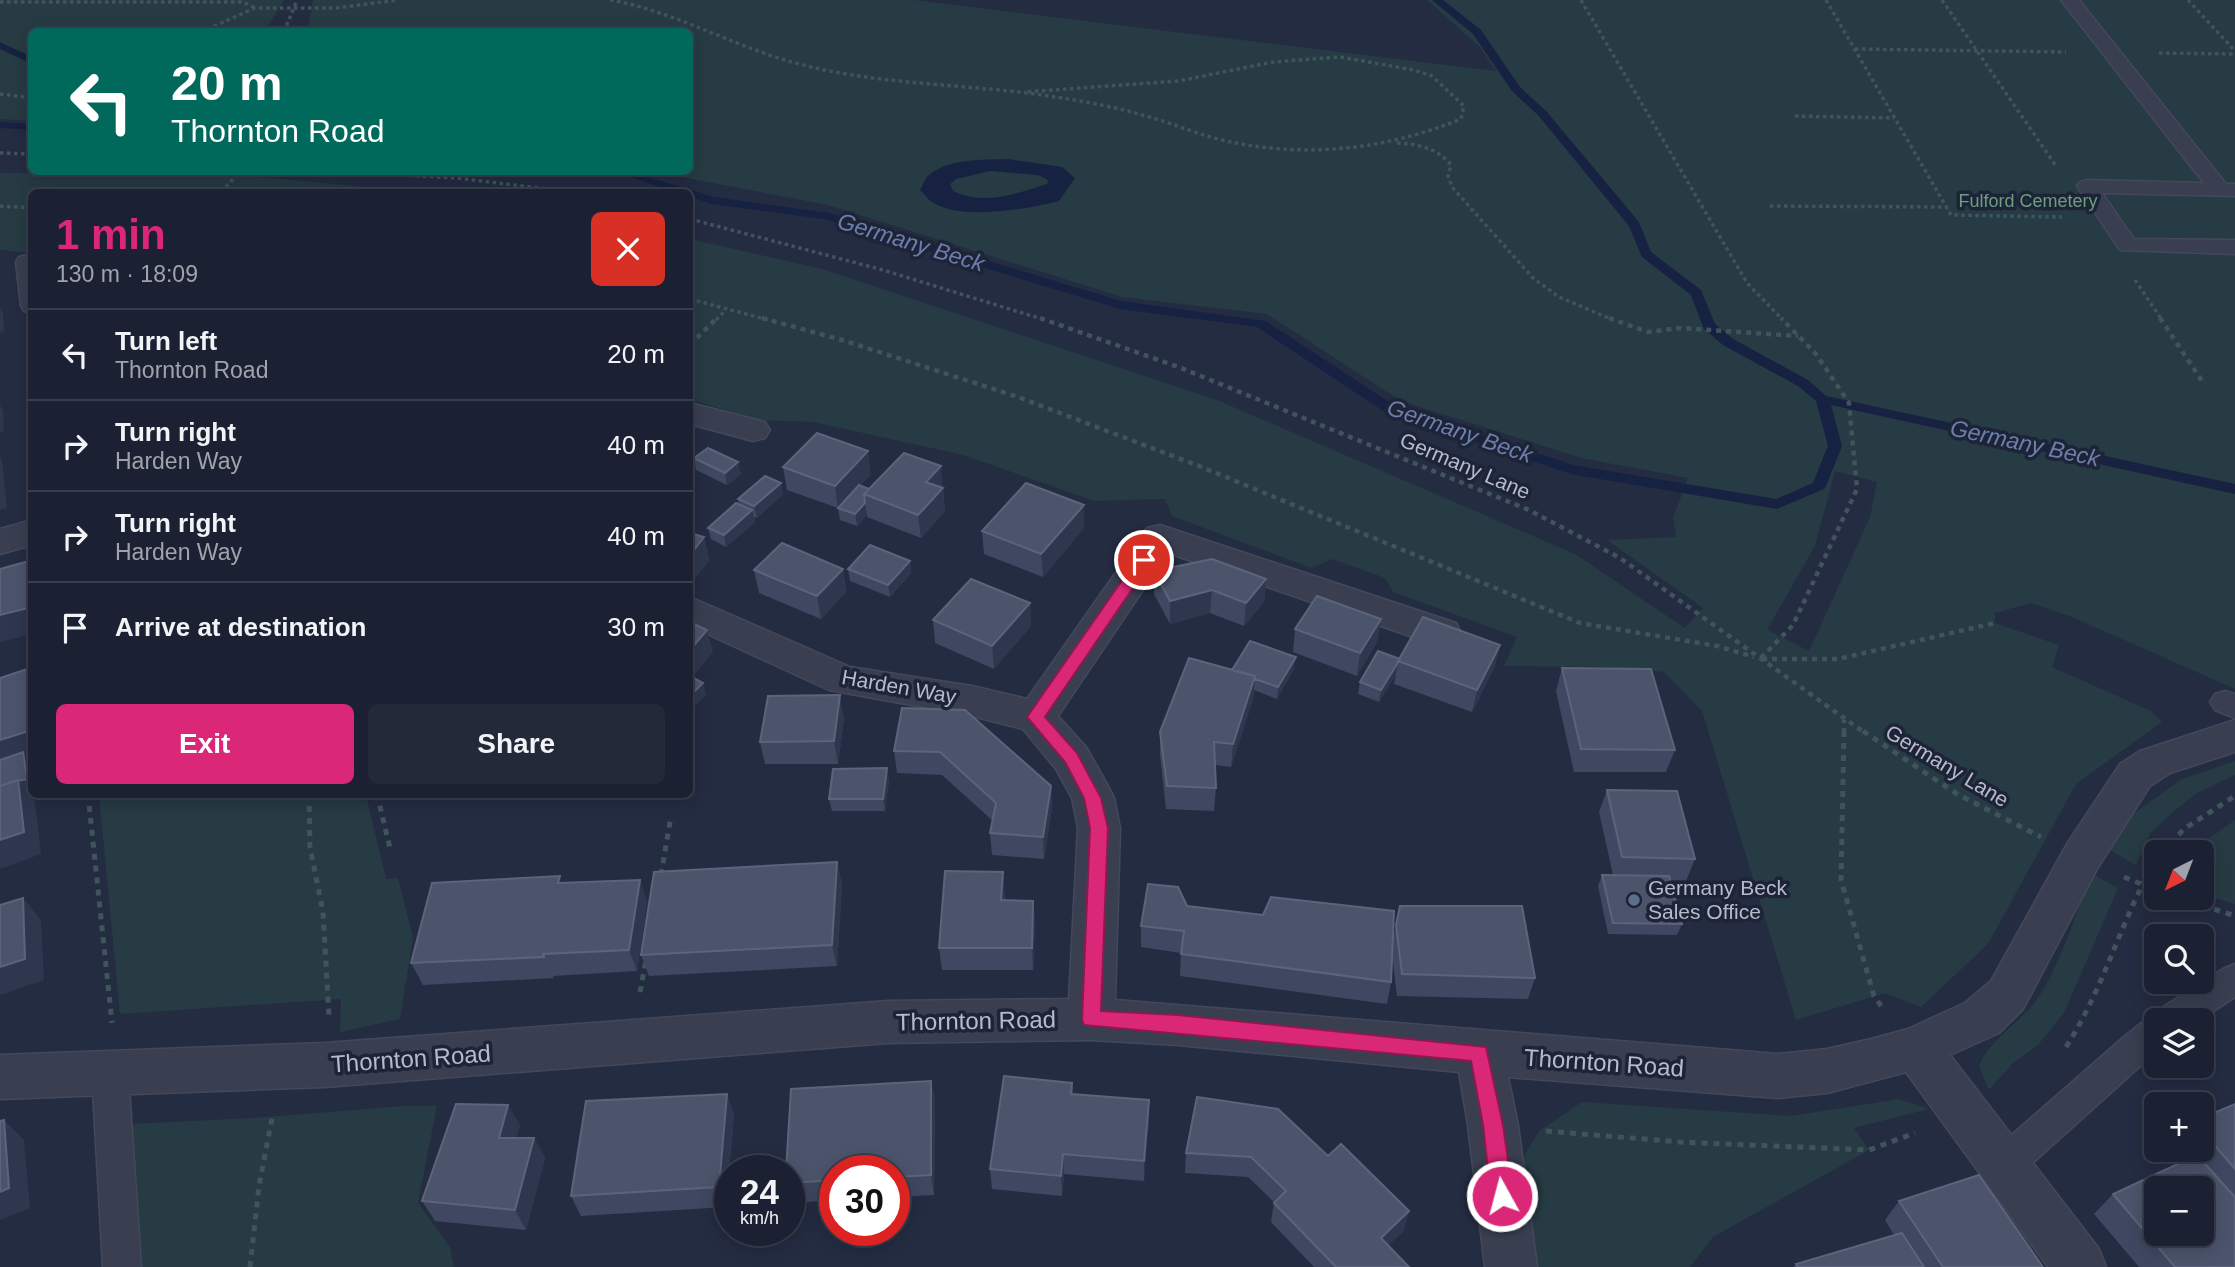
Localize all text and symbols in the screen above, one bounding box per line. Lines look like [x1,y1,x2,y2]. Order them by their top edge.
icon: left [56,56,147,147]
text: 20 m [171,56,283,110]
text: Thornton Road [171,113,384,149]
park label: Fulford Cemetery [1958,191,2098,211]
water label: Germany Beck [834,207,989,277]
text: 1 min [56,211,166,258]
button: close [591,212,665,286]
text: 130 m · 18:09 [56,261,198,287]
text: Turn left [115,326,217,356]
icon: left [56,336,94,374]
text: 20 m [607,339,665,369]
text: Thornton Road [115,357,268,383]
water label: Germany Beck [1384,394,1538,469]
water label: Germany Beck [1948,414,2104,472]
text: Turn right [115,417,236,447]
icon: right [56,427,94,465]
street label: Germany Lane [1397,428,1534,503]
text: 40 m [607,430,665,460]
text: Harden Way [115,448,242,474]
text: Turn right [115,508,236,538]
icon: right [56,518,94,556]
text: 40 m [607,521,665,551]
pin [1114,530,1174,590]
text: Harden Way [115,539,242,565]
icon: arrive [1125,541,1163,579]
icon: arrive [56,609,94,647]
text: Arrive at destination [115,612,366,642]
text: 30 m [607,612,665,642]
street label: Harden Way [840,665,959,708]
button: Exit [56,704,354,784]
button: Share [368,704,665,784]
street label: Germany Lane [1882,720,2013,811]
north arrow [2144,840,2214,910]
map controls [2144,840,2214,1246]
place label: Germany Beck Sales Office [1648,876,1787,923]
marker: Germany Beck Sales Office [1626,892,1642,908]
button: search [2144,924,2214,994]
street label: Thornton Road [896,1006,1056,1035]
button: layers [2144,1008,2214,1078]
street label: Thornton Road [330,1039,492,1078]
street label: Thornton Road [1523,1043,1685,1082]
button: + [2144,1092,2214,1162]
speed limit sign: 30 [819,1155,910,1246]
position arrow [1465,1159,1539,1233]
text: 24 [740,1172,779,1211]
button: − [2144,1176,2214,1246]
text: km/h [740,1208,779,1228]

